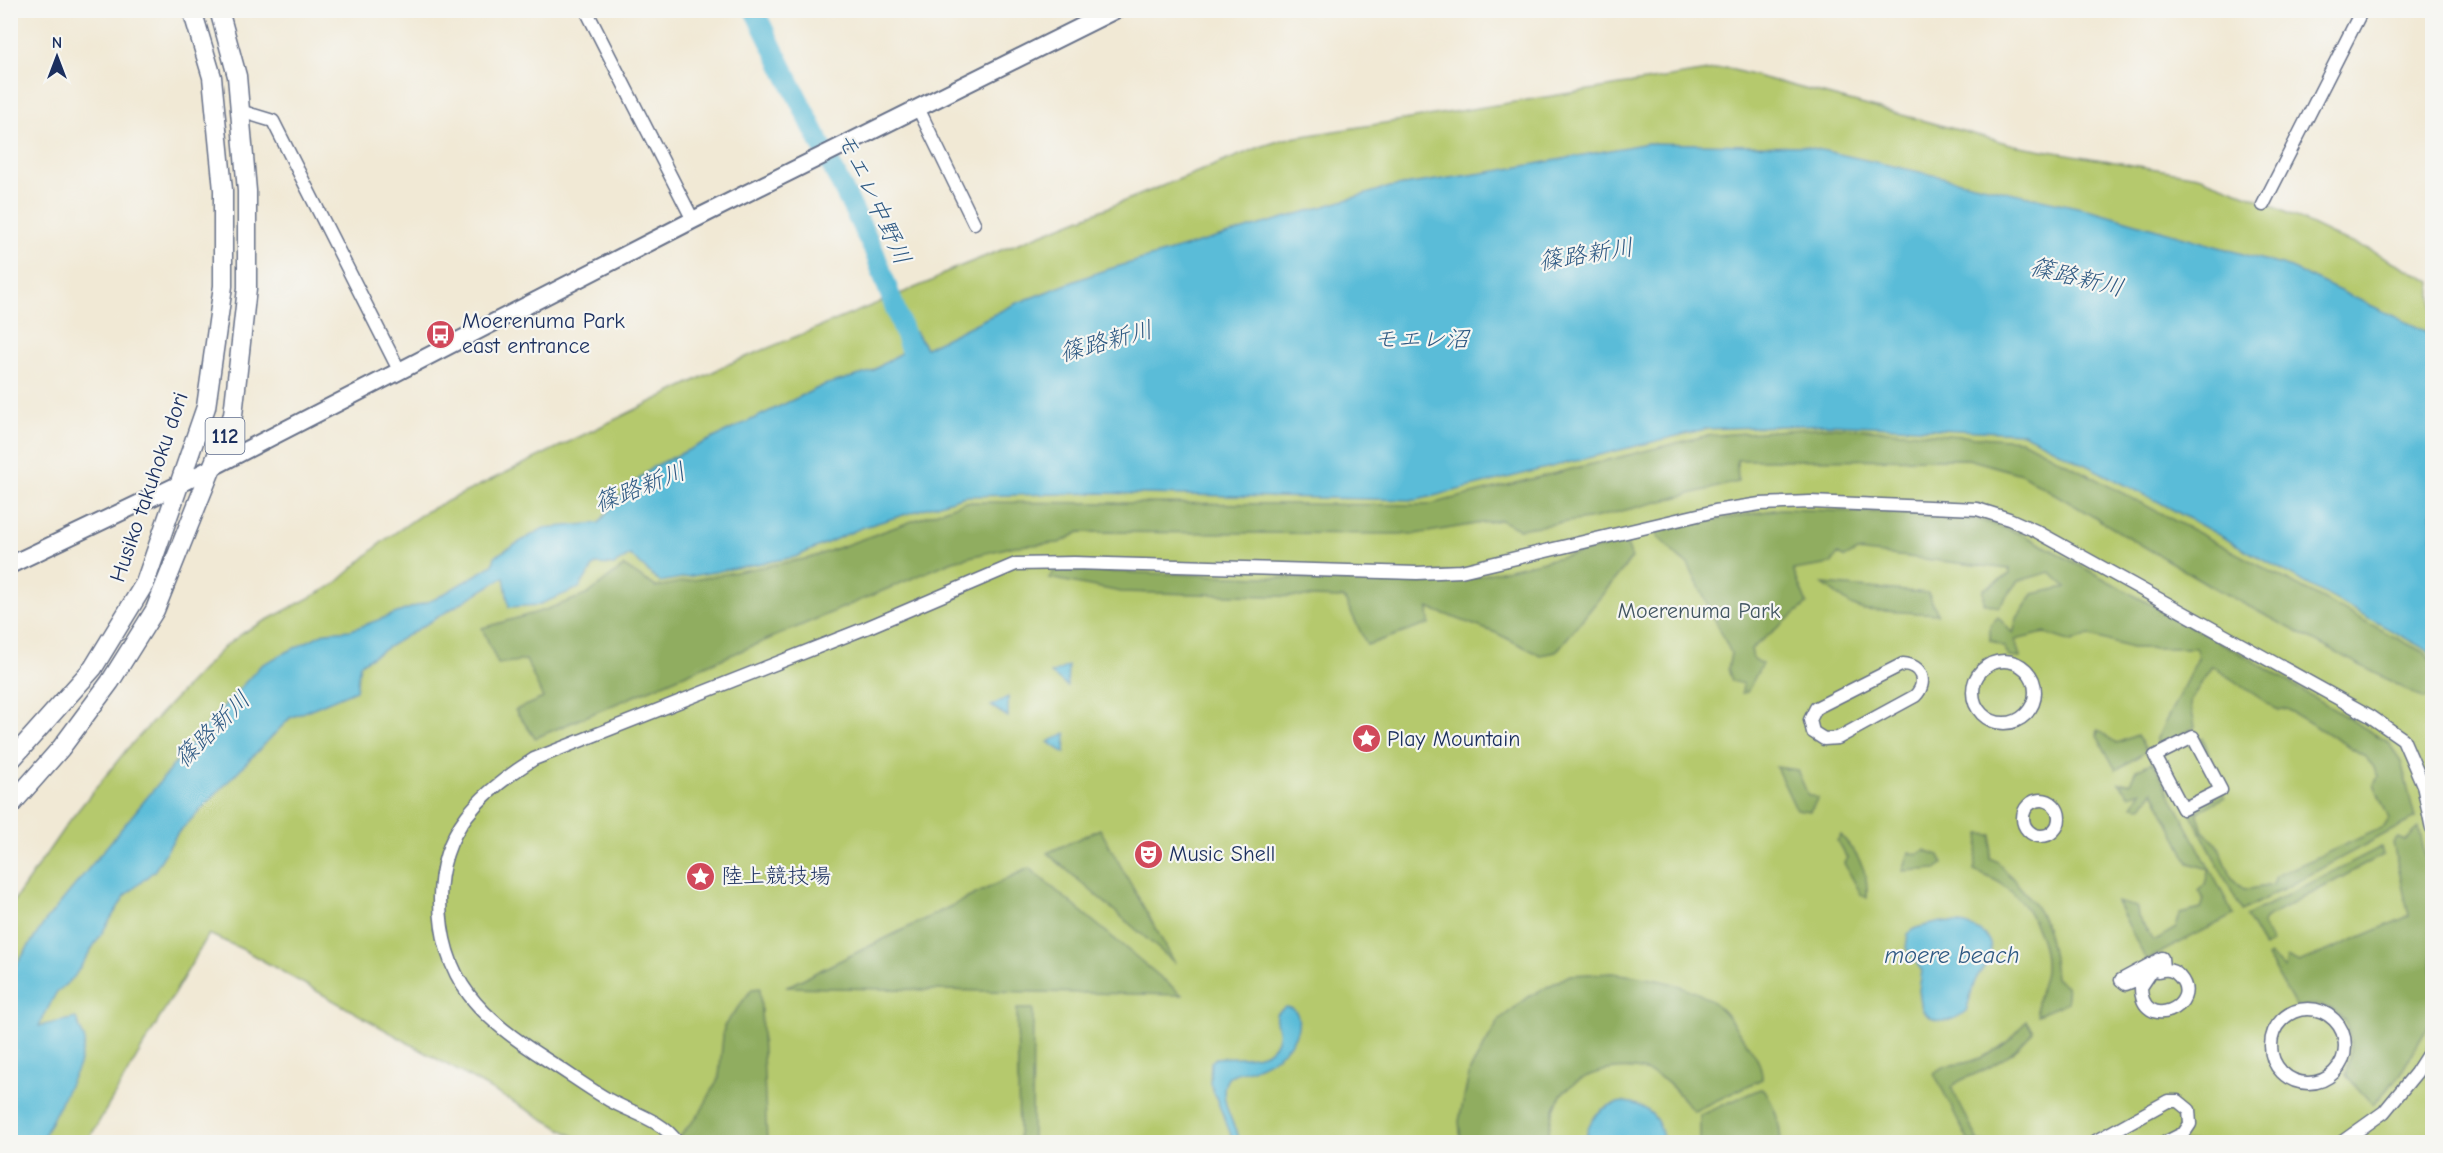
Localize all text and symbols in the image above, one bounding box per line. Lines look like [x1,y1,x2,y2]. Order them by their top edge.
north arrow [27,27,87,87]
text: N [52,34,62,52]
water label: モエレ中野川 [831,127,917,269]
water label: 篠路新川 [1536,233,1636,275]
water label: 篠路新川 [2027,252,2127,302]
place label: Moerenuma Park east entrance [462,308,625,359]
water label: 篠路新川 [1056,315,1156,367]
bus stop icon: Moerenuma Park east entrance [425,318,457,350]
water label: モエレ沼 [1373,325,1471,353]
street label: Husiko takuhoku dori [104,389,194,585]
road number: 112 [206,418,244,454]
water label: 篠路新川 [590,457,690,517]
park label: Moerenuma Park [1618,598,1781,624]
water label: 篠路新川 [168,685,256,773]
place icon: Play Mountain [1350,723,1382,755]
place label: Play Mountain [1387,726,1520,752]
theatre icon: Music Shell [1132,838,1164,870]
place label: Music Shell [1169,841,1275,867]
place icon: 陸上競技場 [684,860,716,892]
place label: 陸上競技場 [721,863,831,889]
water label: moere beach [1884,941,2020,969]

